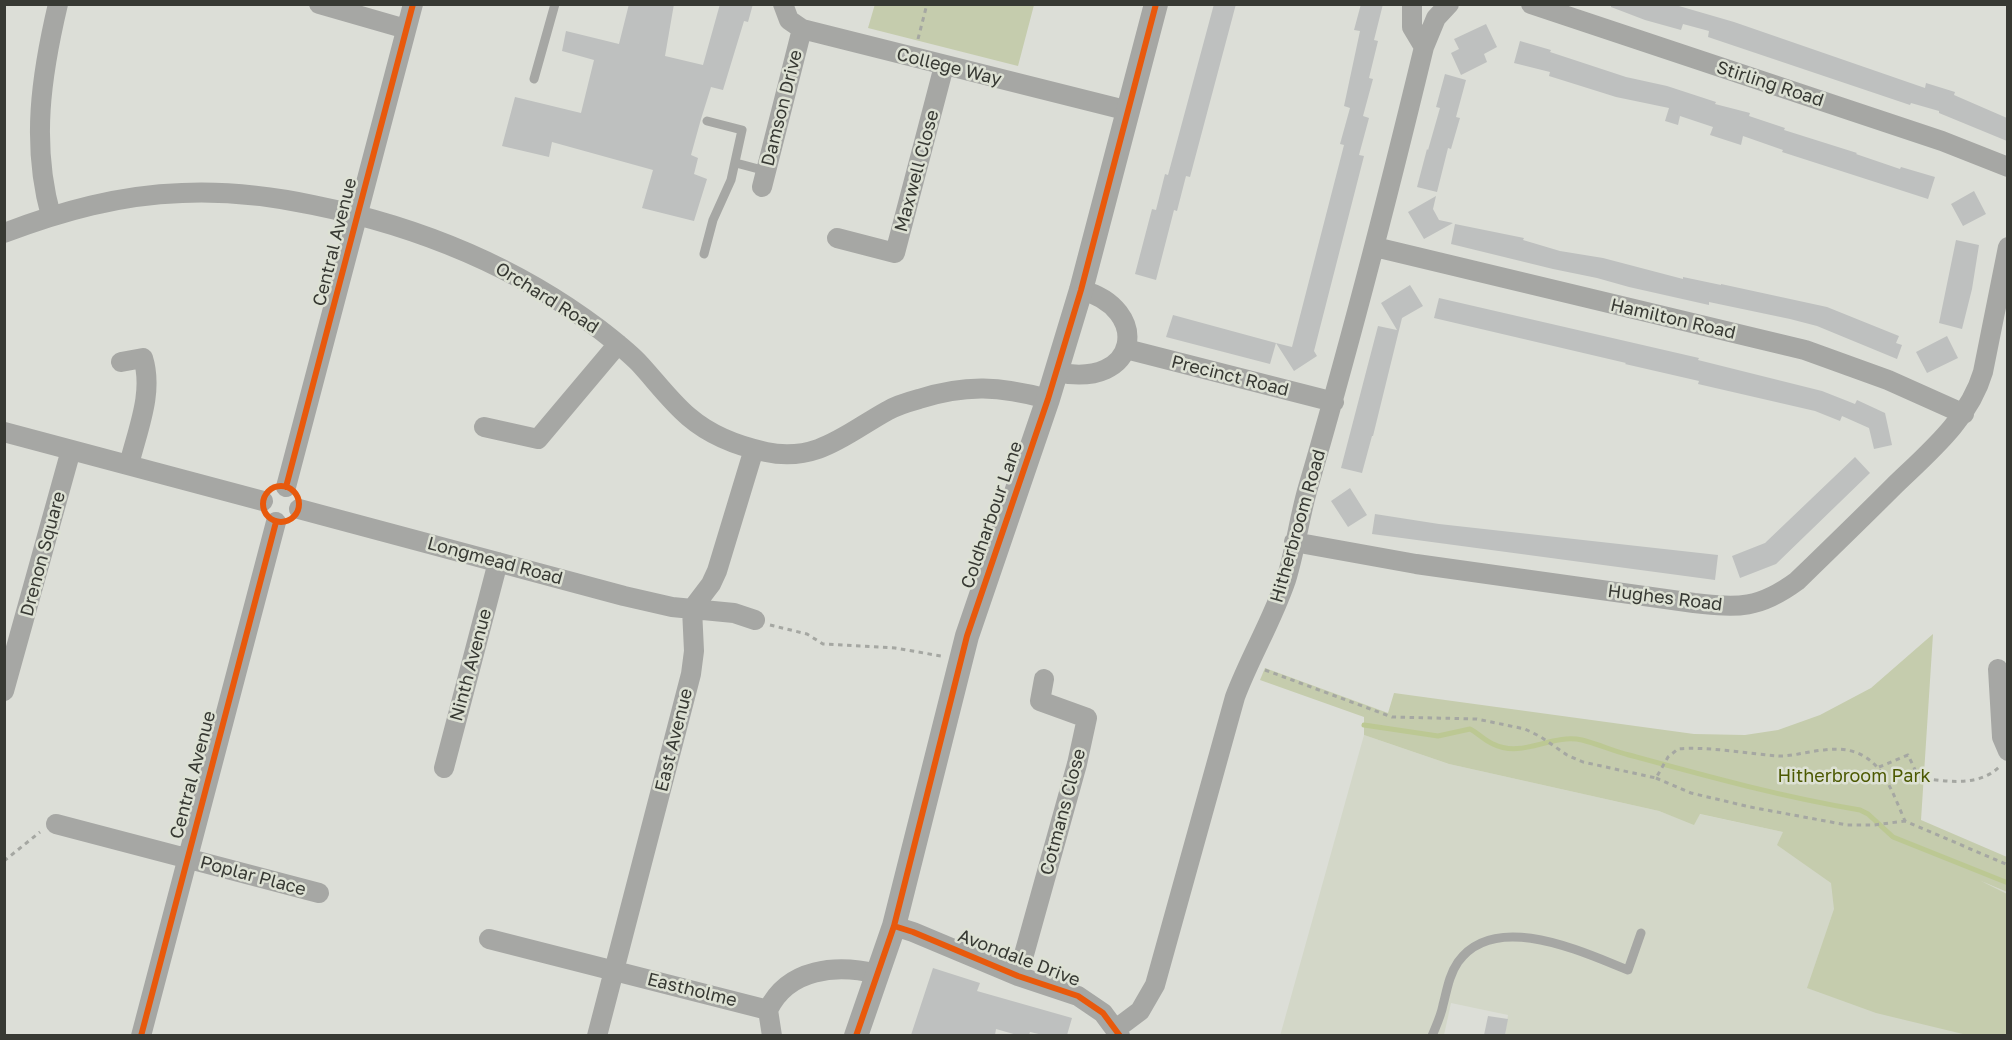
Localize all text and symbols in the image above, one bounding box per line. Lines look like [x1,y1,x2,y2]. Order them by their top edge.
street label: College Way [894,44,1004,90]
street label: Damson Drive [757,48,807,168]
street label: Stirling Road [1714,56,1826,112]
street label: Maxwell Close [890,108,944,234]
street label: Central Avenue [309,176,361,308]
street label: Orchard Road [491,258,603,338]
street label: Hamilton Road [1608,294,1738,344]
street label: Precinct Road [1169,351,1291,401]
street label: Coldharbour Lane [957,439,1027,591]
street label: Hitherbroom Road [1266,447,1330,605]
street label: Drenon Square [16,489,70,619]
street label: Longmead Road [425,533,565,589]
street label: Hughes Road [1606,580,1724,616]
street label: Ninth Avenue [446,606,496,724]
street label: East Avenue [651,686,697,794]
street label: Central Avenue [166,709,220,841]
street label: Cotmans Close [1036,746,1090,878]
park label: Hitherbroom Park [1777,765,1931,787]
street label: Poplar Place [198,851,308,901]
street label: Avondale Drive [955,925,1083,991]
street label: Eastholme [645,968,739,1012]

